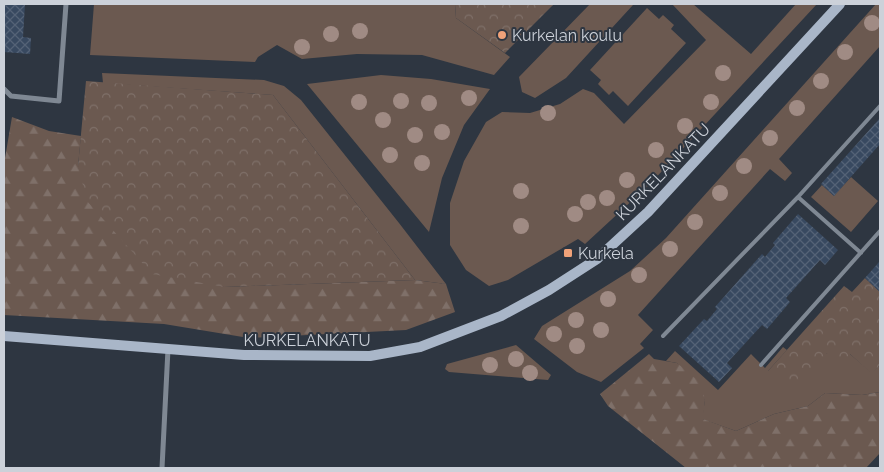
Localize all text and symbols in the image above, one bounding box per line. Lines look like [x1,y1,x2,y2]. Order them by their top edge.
place label: Kurkelan koulu [512,26,622,45]
marker: Kurkelan koulu [496,29,508,41]
street label: KURKELANKATU [612,120,714,224]
place label: Kurkela [578,244,634,263]
marker: Kurkela [562,247,574,259]
street label: KURKELANKATU [243,331,371,350]

